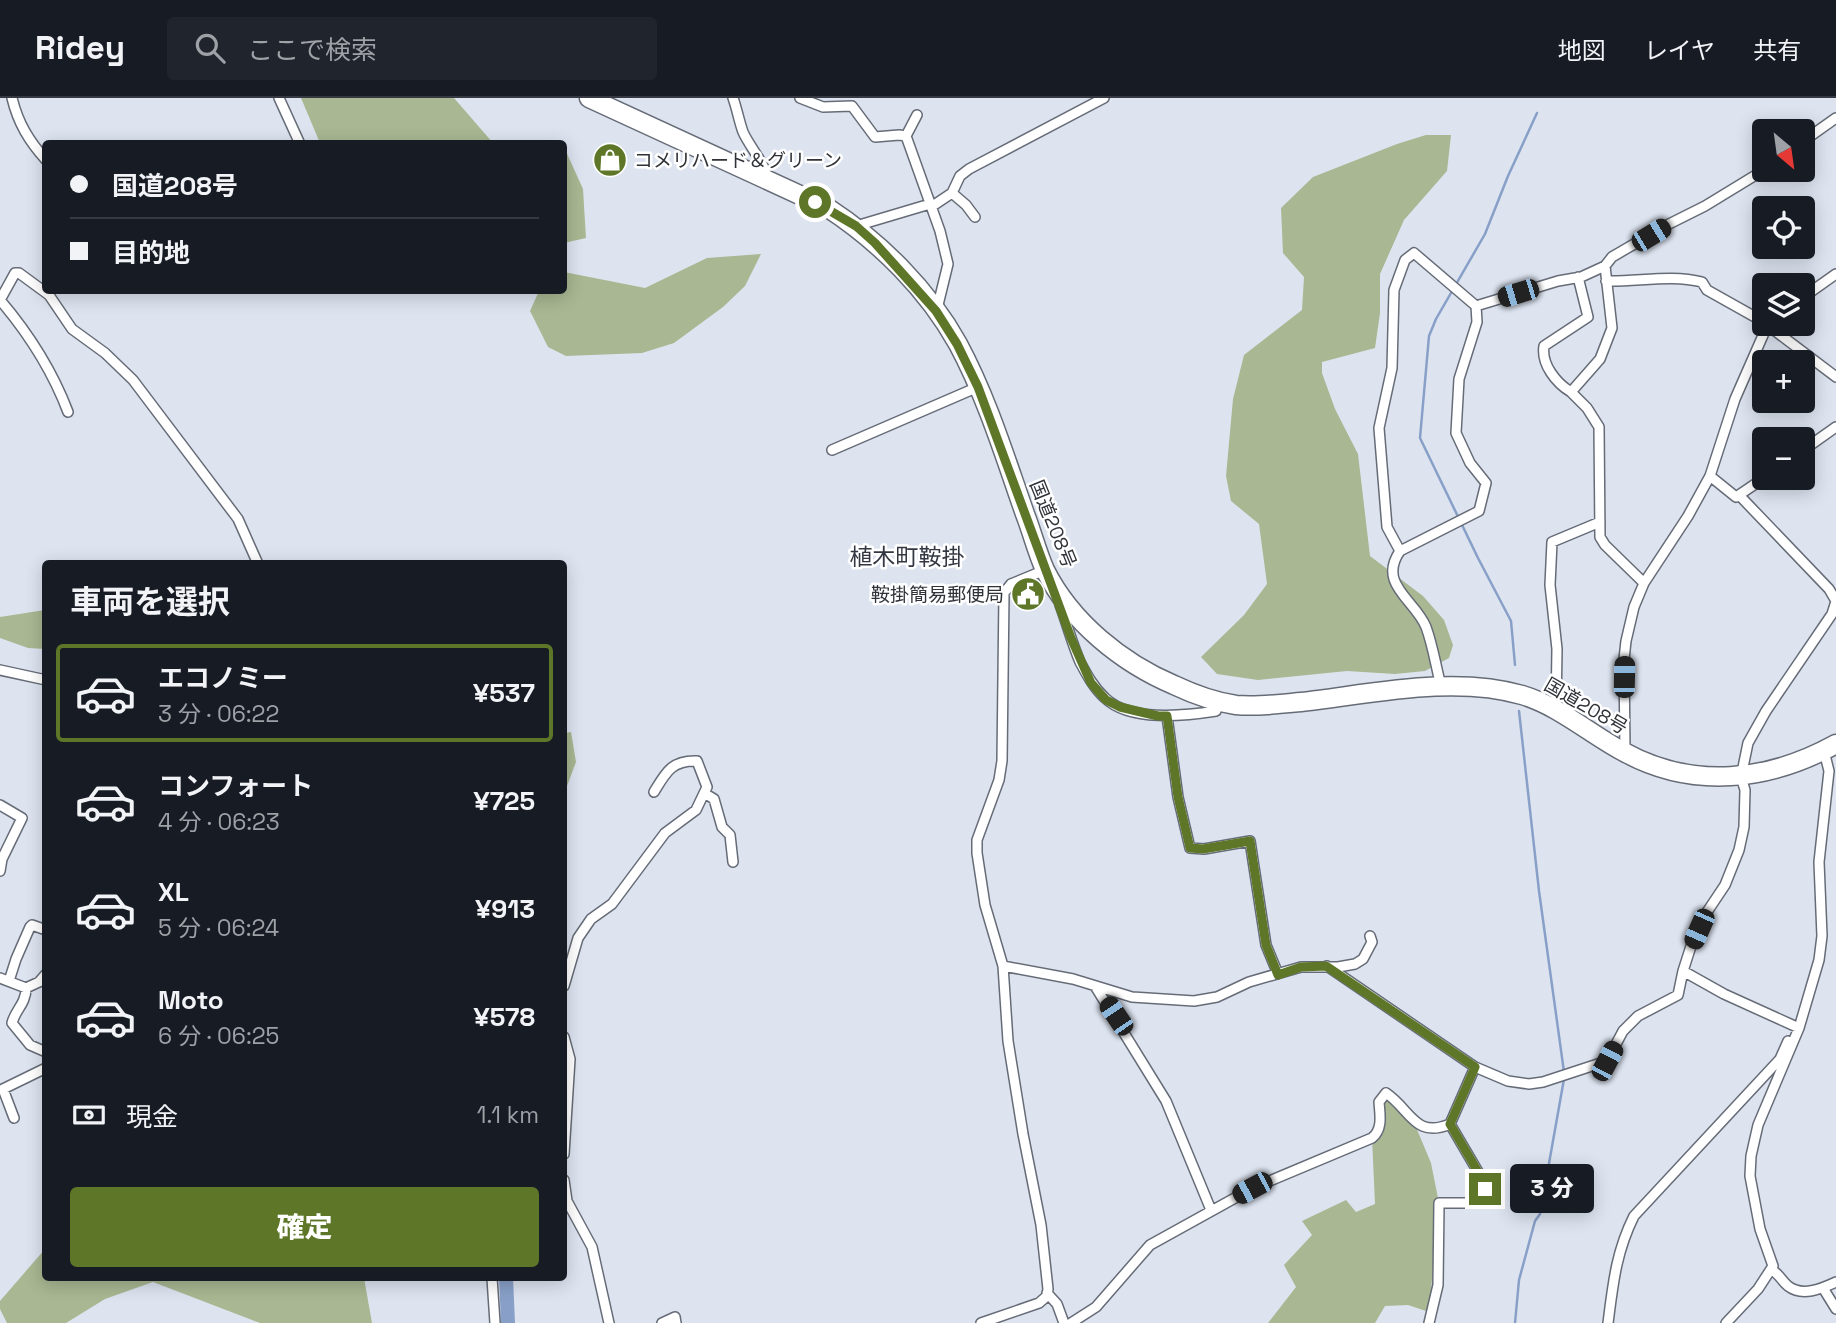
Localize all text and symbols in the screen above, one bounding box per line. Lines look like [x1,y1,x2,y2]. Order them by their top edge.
search box [167,17,657,80]
text: Ridey [35,27,125,69]
icon: search [191,29,229,67]
text: ここで検索 [247,33,377,67]
text: 地図 [1558,35,1606,66]
text: レイヤ [1644,35,1715,66]
text: 共有 [1753,35,1801,66]
north arrow [1752,119,1815,182]
map controls [1752,119,1815,490]
shop icon: コメリハード＆グリーン [591,141,629,179]
place label: コメリハード＆グリーン [634,148,842,173]
text: 国道208号 [112,169,238,203]
route start [799,186,831,218]
button: locate [1752,196,1815,259]
car [1628,215,1675,255]
text: 目的地 [112,236,190,270]
button: layers [1752,273,1815,336]
car [1495,277,1542,309]
button: + [1752,350,1815,413]
button: − [1752,427,1815,490]
street label: 国道208号 [1024,476,1082,572]
district label: 植木町鞍掛 [850,542,965,572]
public building icon: 鞍掛簡易郵便局 [1009,575,1047,613]
text: 車両を選択 [70,582,230,622]
place label: 鞍掛簡易郵便局 [871,582,1004,607]
car [1614,656,1635,698]
text: エコノミー [158,661,288,695]
icon: car [74,662,137,725]
street label: 国道208号 [1540,672,1632,740]
text: ¥537 [473,676,535,710]
text: 3 分 · 06:22 [158,699,279,729]
text: コンフォート [158,769,313,803]
icon: car [74,770,137,833]
text: ¥725 [474,784,535,818]
text: 4 分 · 06:23 [158,807,280,837]
text: XL [158,875,189,909]
icon: car [74,878,137,941]
text: ¥913 [475,892,535,926]
car [1681,906,1718,952]
text: 5 分 · 06:24 [158,913,279,943]
text: Moto [158,983,224,1017]
icon: car [74,986,137,1049]
car [1096,993,1137,1039]
text: ¥578 [474,1000,535,1034]
text: 6 分 · 06:25 [158,1021,279,1051]
car [1588,1038,1627,1084]
icon: cash [70,1096,108,1134]
text: 現金 [126,1100,178,1134]
text: 1.1 km [477,1100,539,1130]
callout: 3 分 [1510,1164,1594,1214]
car [1229,1169,1276,1207]
route end [1469,1173,1501,1205]
text: 3 分 [1531,1173,1573,1203]
button: 確定 [70,1187,539,1267]

